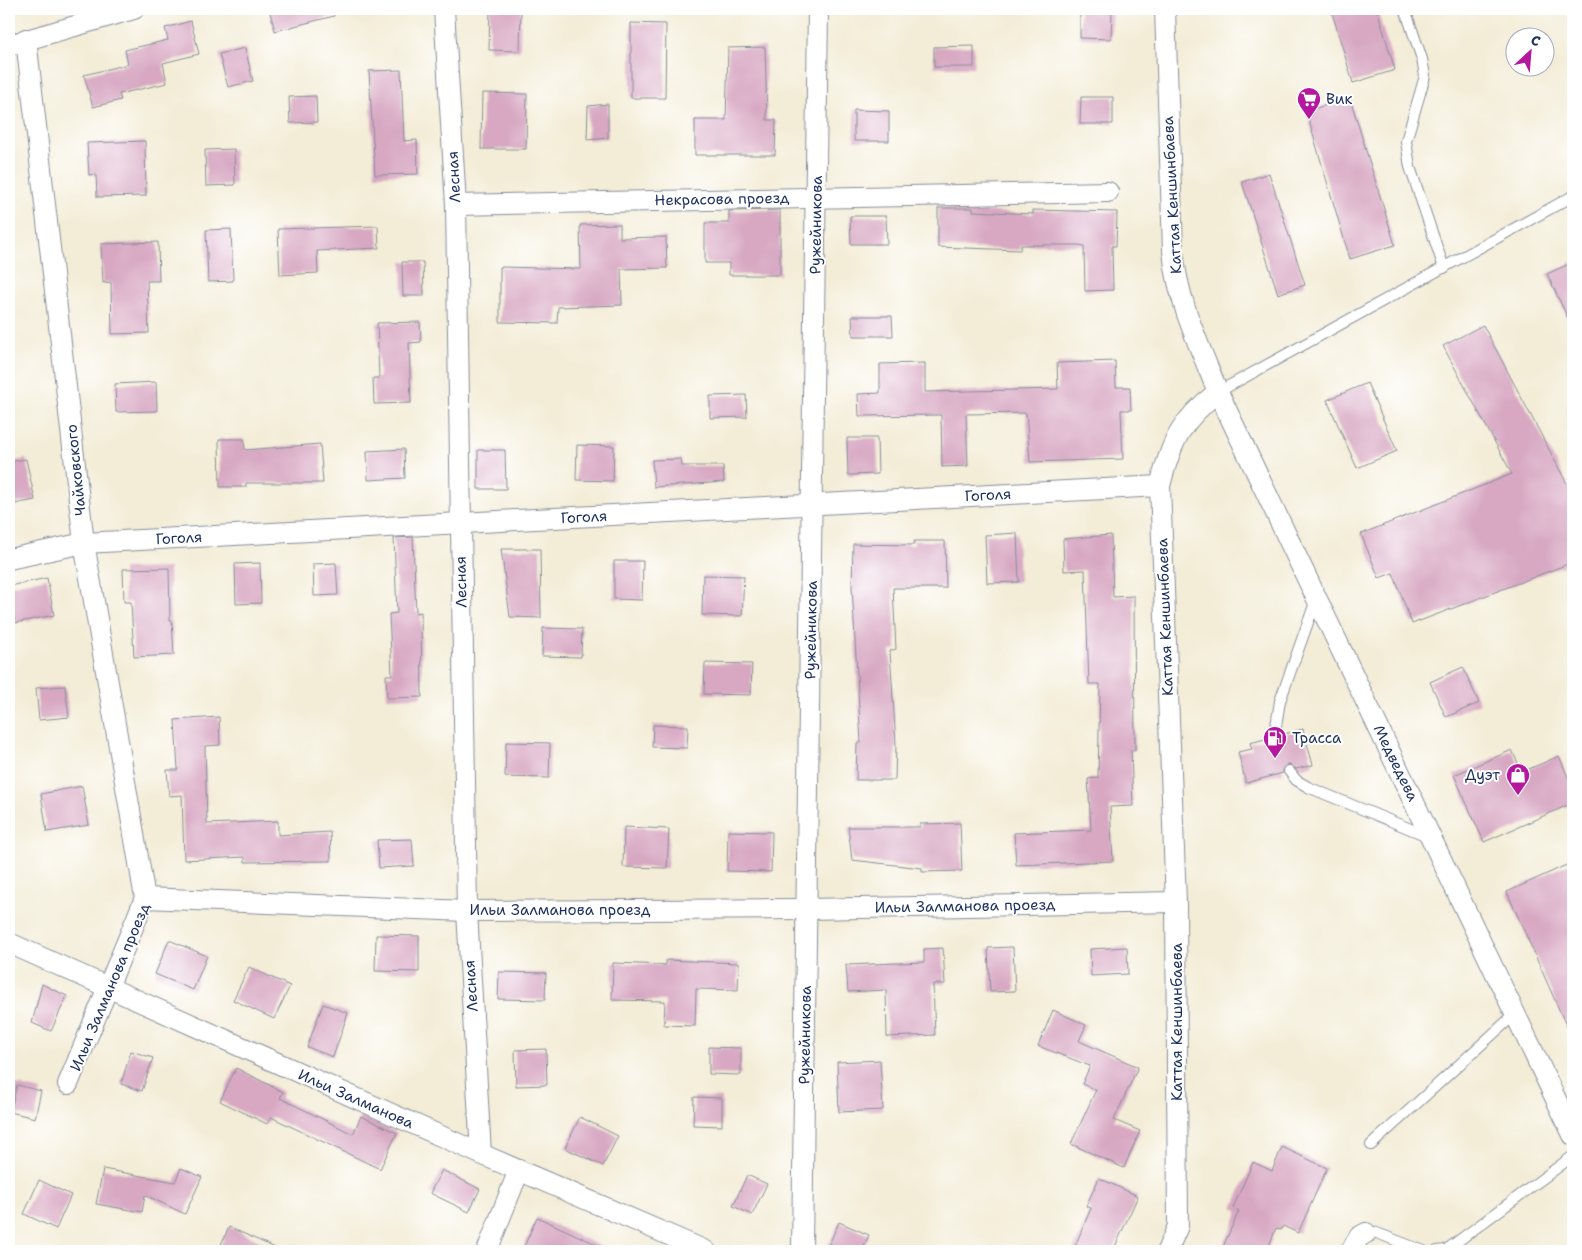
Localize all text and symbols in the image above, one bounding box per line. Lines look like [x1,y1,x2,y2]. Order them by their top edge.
north arrow [1504,28,1554,78]
text: С [1528,30,1544,50]
supermarket icon: Вик [1296,86,1322,120]
place label: Вик [1326,89,1353,109]
street label: Каттая Кеншинбаева [1158,115,1186,274]
street label: Лесная [443,151,465,203]
street label: Ружейникова [805,175,827,275]
street label: Некрасова проезд [654,188,790,210]
street label: Чайковского [61,423,91,517]
street label: Гоголя [964,484,1012,506]
street label: Гоголя [560,506,608,528]
street label: Гоголя [155,527,203,549]
street label: Каттая Кеншинбаева [1152,537,1178,696]
street label: Лесная [451,556,471,608]
street label: Ружейникова [800,580,822,680]
street label: Медведева [1369,721,1423,805]
fuel station icon: Трасса [1262,725,1288,759]
place label: Трасса [1292,728,1342,748]
shop icon: Дуэт [1505,762,1531,796]
place label: Дуэт [1465,765,1500,785]
street label: Ильи Залманова проезд [874,894,1056,918]
street label: Ильи Залманова проезд [65,899,155,1074]
street label: Ильи Залманова проезд [470,900,651,920]
street label: Каттая Кеншинбаева [1167,942,1187,1101]
street label: Лесная [459,959,483,1013]
street label: Ружейникова [794,985,816,1085]
street label: Ильи Залманова [295,1065,418,1134]

